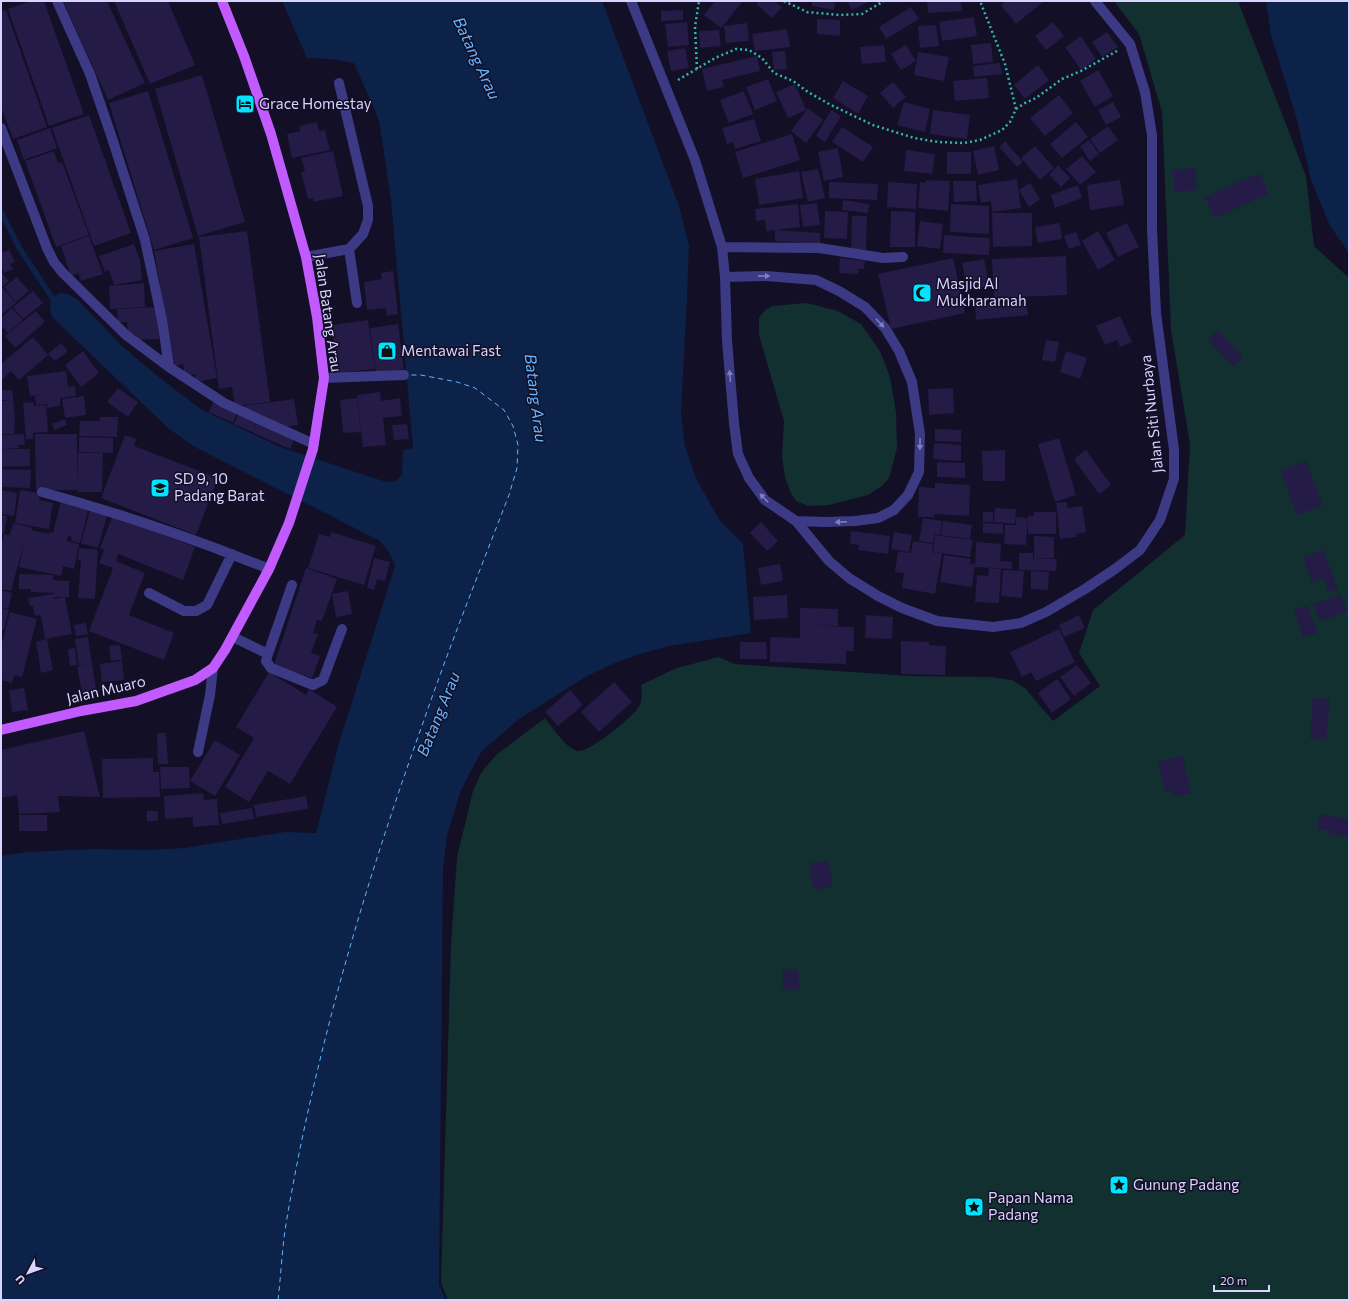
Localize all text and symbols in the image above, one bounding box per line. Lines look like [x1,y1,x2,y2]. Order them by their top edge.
water label: Batang Arau [450,13,505,102]
hotel icon: Grace Homestay [234,93,256,115]
place label: Grace Homestay [259,94,372,112]
street label: Jalan Batang Arau [312,253,346,373]
one-way arrow [758,273,770,280]
place label: Masjid Al Mukharamah [936,274,1026,309]
mosque icon: Masjid Al Mukharamah [911,282,933,304]
one-way arrow [875,318,885,328]
shop icon: Mentawai Fast [376,340,398,362]
place label: Mentawai Fast [401,341,501,359]
water label: Batang Arau [522,353,551,443]
street label: Jalan Siti Nurbaya [1136,354,1166,474]
one-way arrow [726,370,733,382]
one-way arrow [917,438,923,451]
place label: SD 9, 10 Padang Barat [174,469,265,504]
school or university icon: SD 9, 10 Padang Barat [149,477,171,499]
one-way arrow [760,493,769,503]
one-way arrow [835,518,847,525]
water label: Batang Arau [412,669,463,759]
street label: Jalan Muaro [64,671,147,707]
place icon: Gunung Padang [1108,1174,1130,1196]
place label: Gunung Padang [1133,1175,1239,1193]
place label: Papan Nama Padang [988,1188,1074,1223]
place icon: Papan Nama Padang [963,1196,985,1218]
north arrow [8,1253,48,1293]
scale bar [1214,1267,1269,1293]
text: U [13,1273,28,1287]
text: 20 m [1220,1273,1247,1287]

